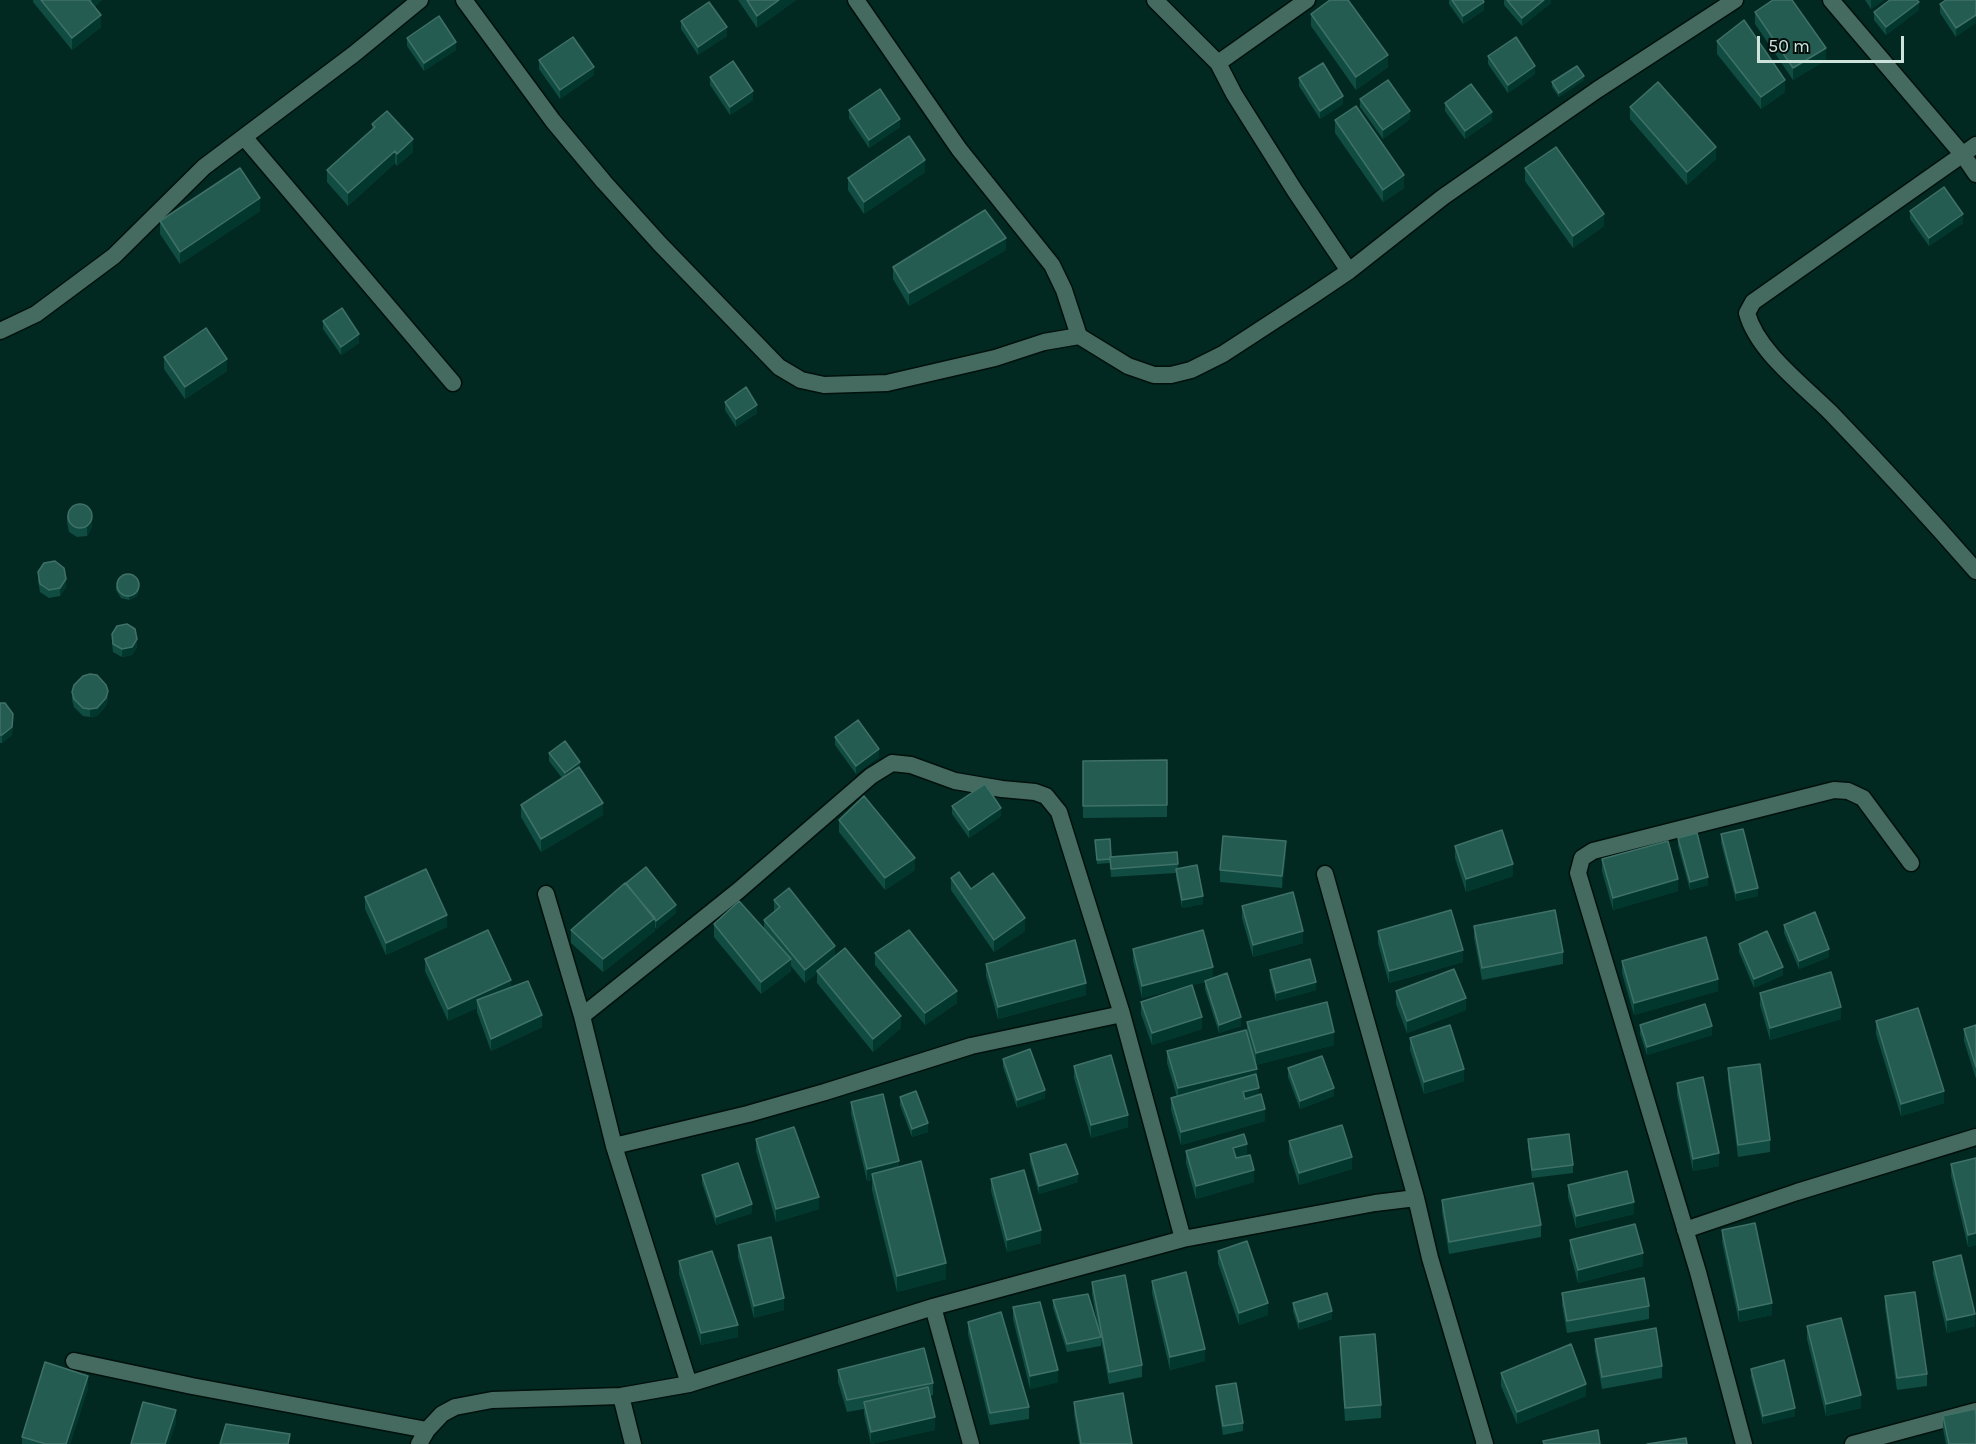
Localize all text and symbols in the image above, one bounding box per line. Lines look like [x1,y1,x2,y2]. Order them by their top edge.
scale bar [1760,24,1907,62]
text: 50 m [1768,35,1810,57]

